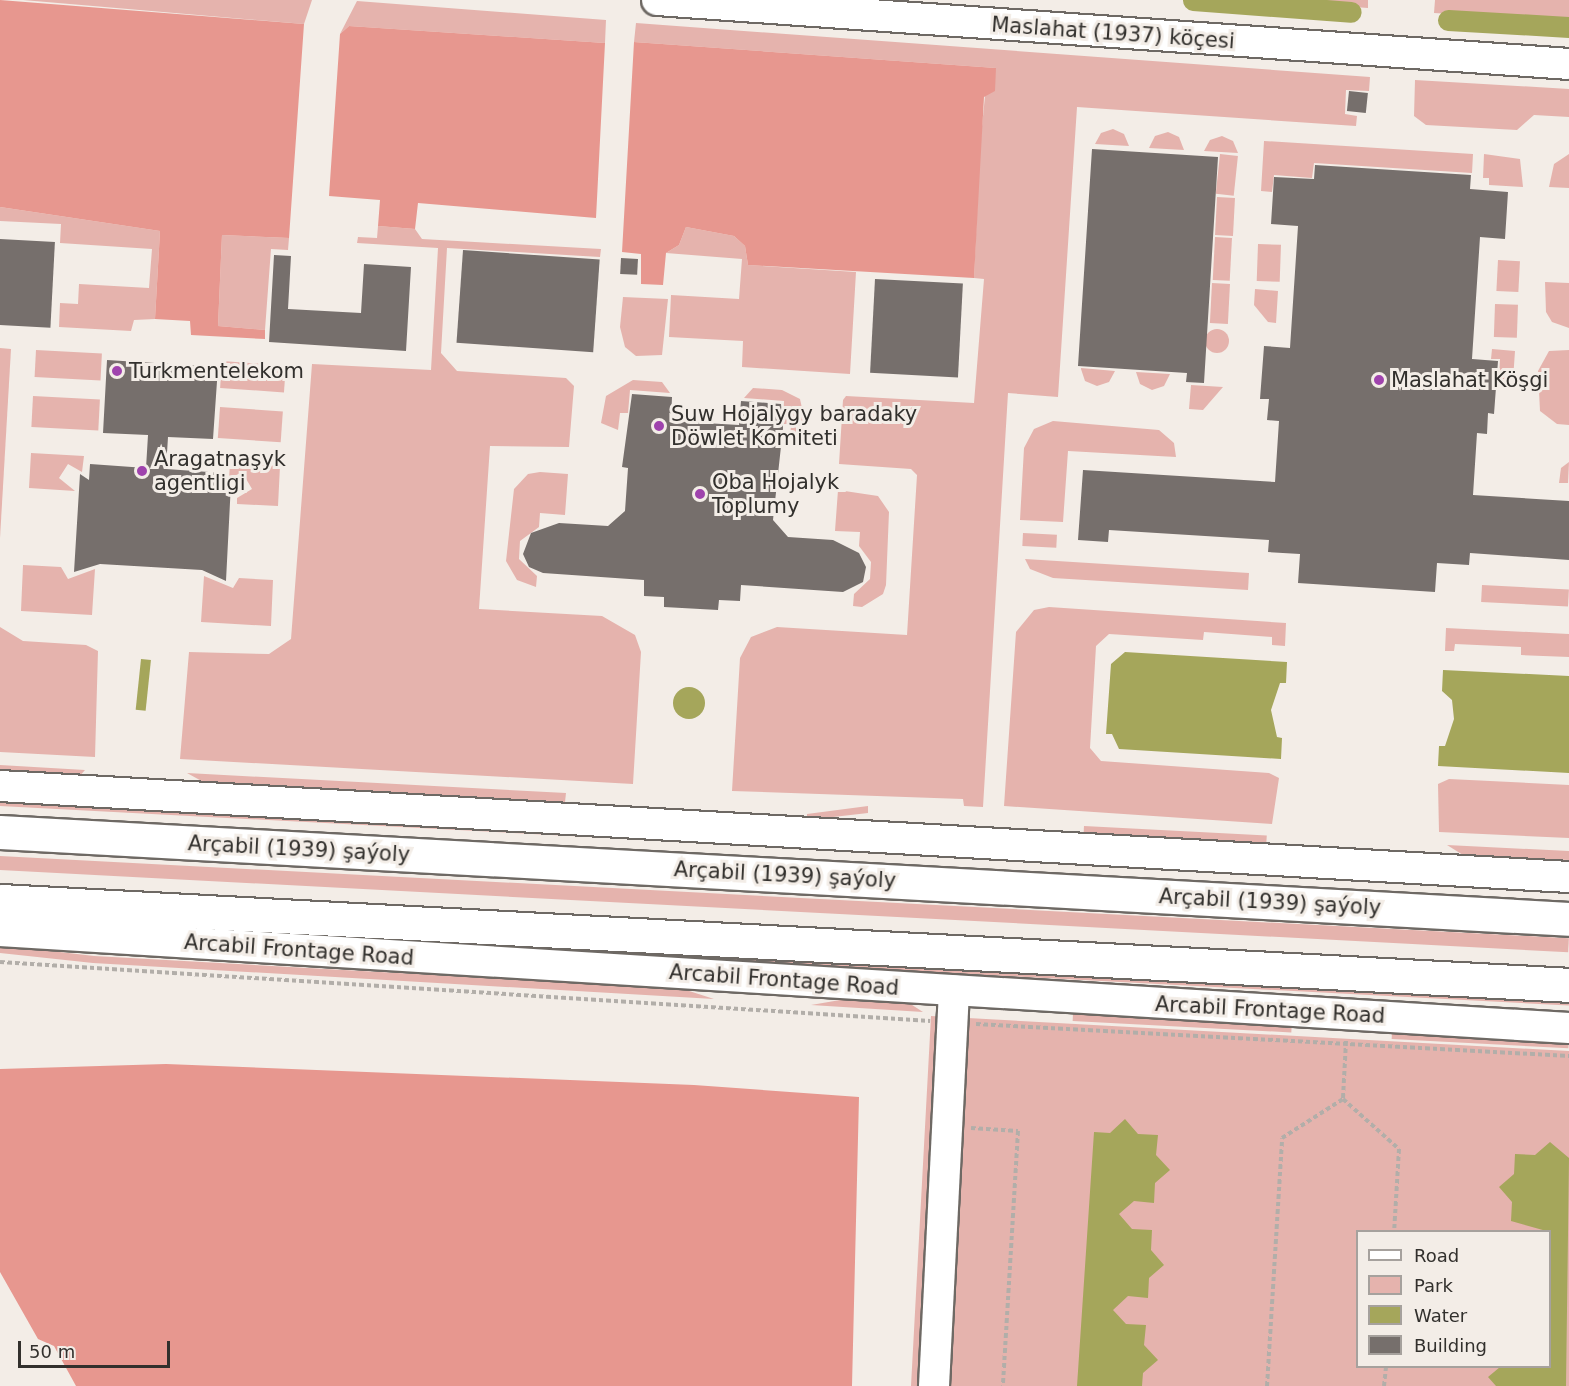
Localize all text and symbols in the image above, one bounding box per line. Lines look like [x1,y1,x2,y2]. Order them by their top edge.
street label: Maslahat (1937) köçesi [991,12,1235,54]
place label: Turkmentelekom [129,358,304,384]
marker: Turkmentelekom [110,364,124,378]
place label: Maslahat Köşgi [1391,367,1548,393]
marker: Maslahat Köşgi [1372,373,1386,387]
place label: Suw Hojalygy baradaky Döwlet Komiteti [671,401,917,451]
marker: Suw Hojalygy baradaky Döwlet Komiteti [652,419,666,433]
place label: Aragatnaşyk agentligi [154,446,286,496]
marker: Aragatnaşyk agentligi [135,464,149,478]
place label: Oba Hojalyk Toplumy [712,469,839,519]
marker: Oba Hojalyk Toplumy [693,487,707,501]
street label: Arçabil (1939) şaýoly [187,831,411,867]
street label: Arçabil (1939) şaýoly [673,857,897,893]
street label: Arçabil (1939) şaýoly [1158,884,1382,920]
street label: Arcabil Frontage Road [183,929,415,971]
street label: Arcabil Frontage Road [668,959,900,1001]
street label: Arcabil Frontage Road [1154,991,1386,1029]
legend [1356,1230,1551,1368]
text: Road [1414,1245,1459,1266]
text: Park [1414,1275,1453,1296]
text: Water [1414,1305,1467,1326]
scale bar [21,1329,172,1367]
text: Building [1414,1335,1487,1356]
text: 50 m [29,1341,75,1362]

